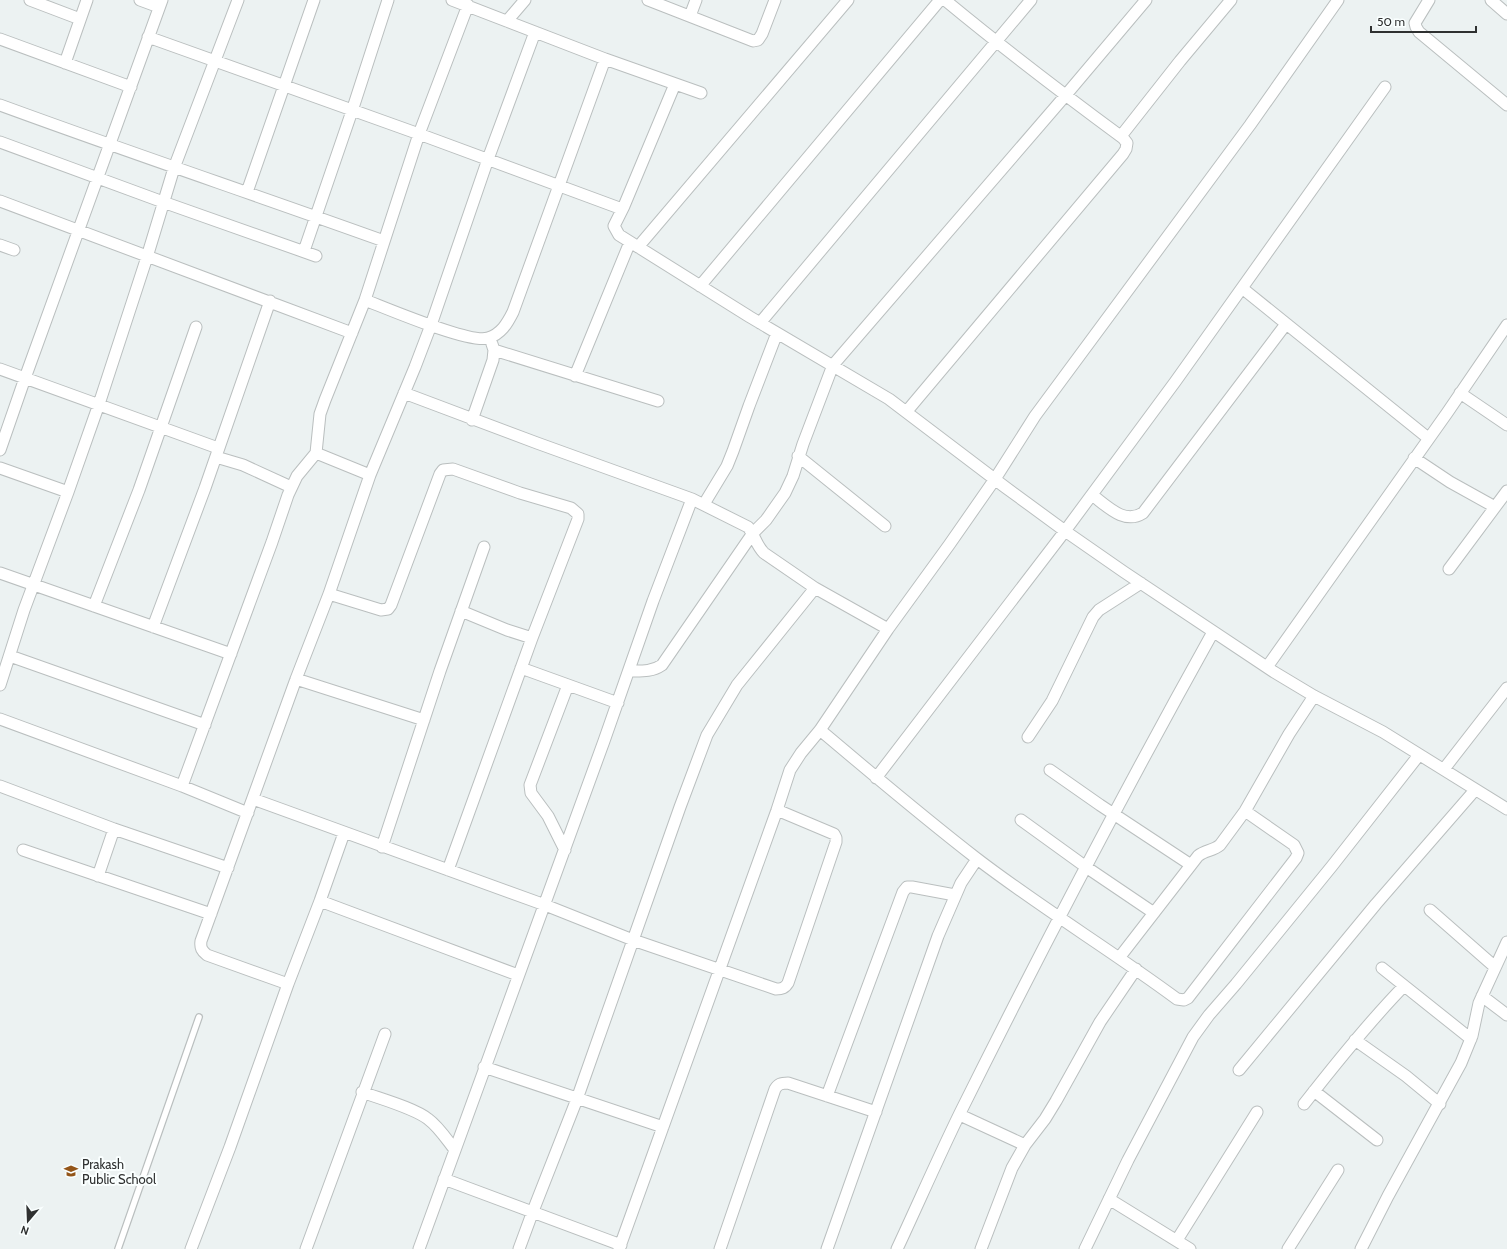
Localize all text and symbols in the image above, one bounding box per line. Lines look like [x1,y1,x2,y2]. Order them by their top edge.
scale bar [1371,8,1476,34]
text: 50 m [1377,14,1405,29]
place label: Prakash Public School [82,1156,156,1187]
school or university icon: Prakash Public School [63,1163,79,1179]
north arrow [8,1201,48,1241]
text: N [19,1223,31,1238]

